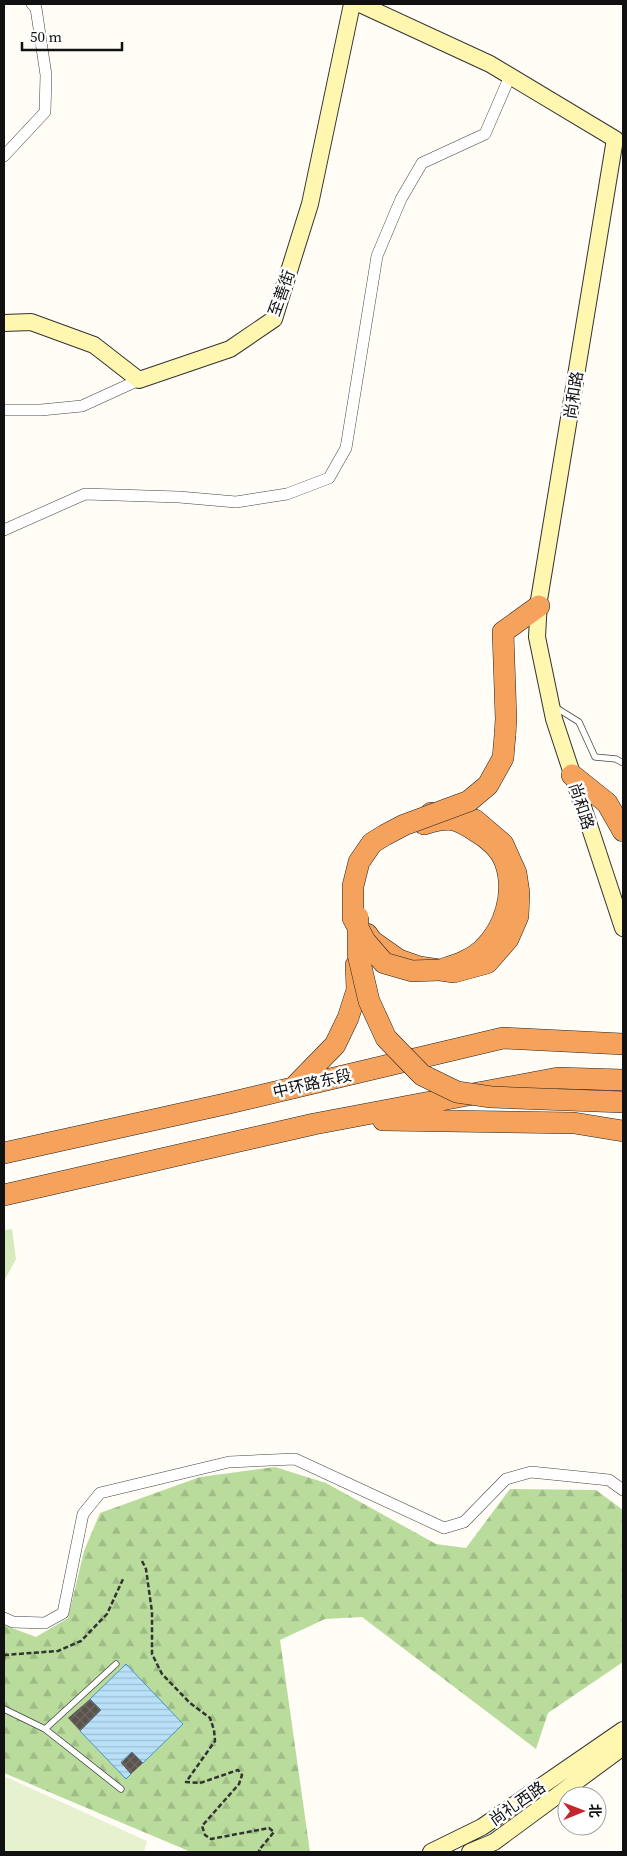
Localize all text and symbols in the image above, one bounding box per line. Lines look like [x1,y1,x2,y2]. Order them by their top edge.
scale bar [22,20,122,52]
text: 50 m [30,26,62,47]
street label: 至善街 [262,267,300,319]
street label: 尚和路 [558,370,588,420]
street label: 尚和路 [564,780,600,832]
street label: 中环路东段 [271,1063,353,1103]
street label: 尚礼西路 [484,1776,550,1830]
north arrow [557,1786,607,1836]
text: 北 [585,1804,605,1818]

